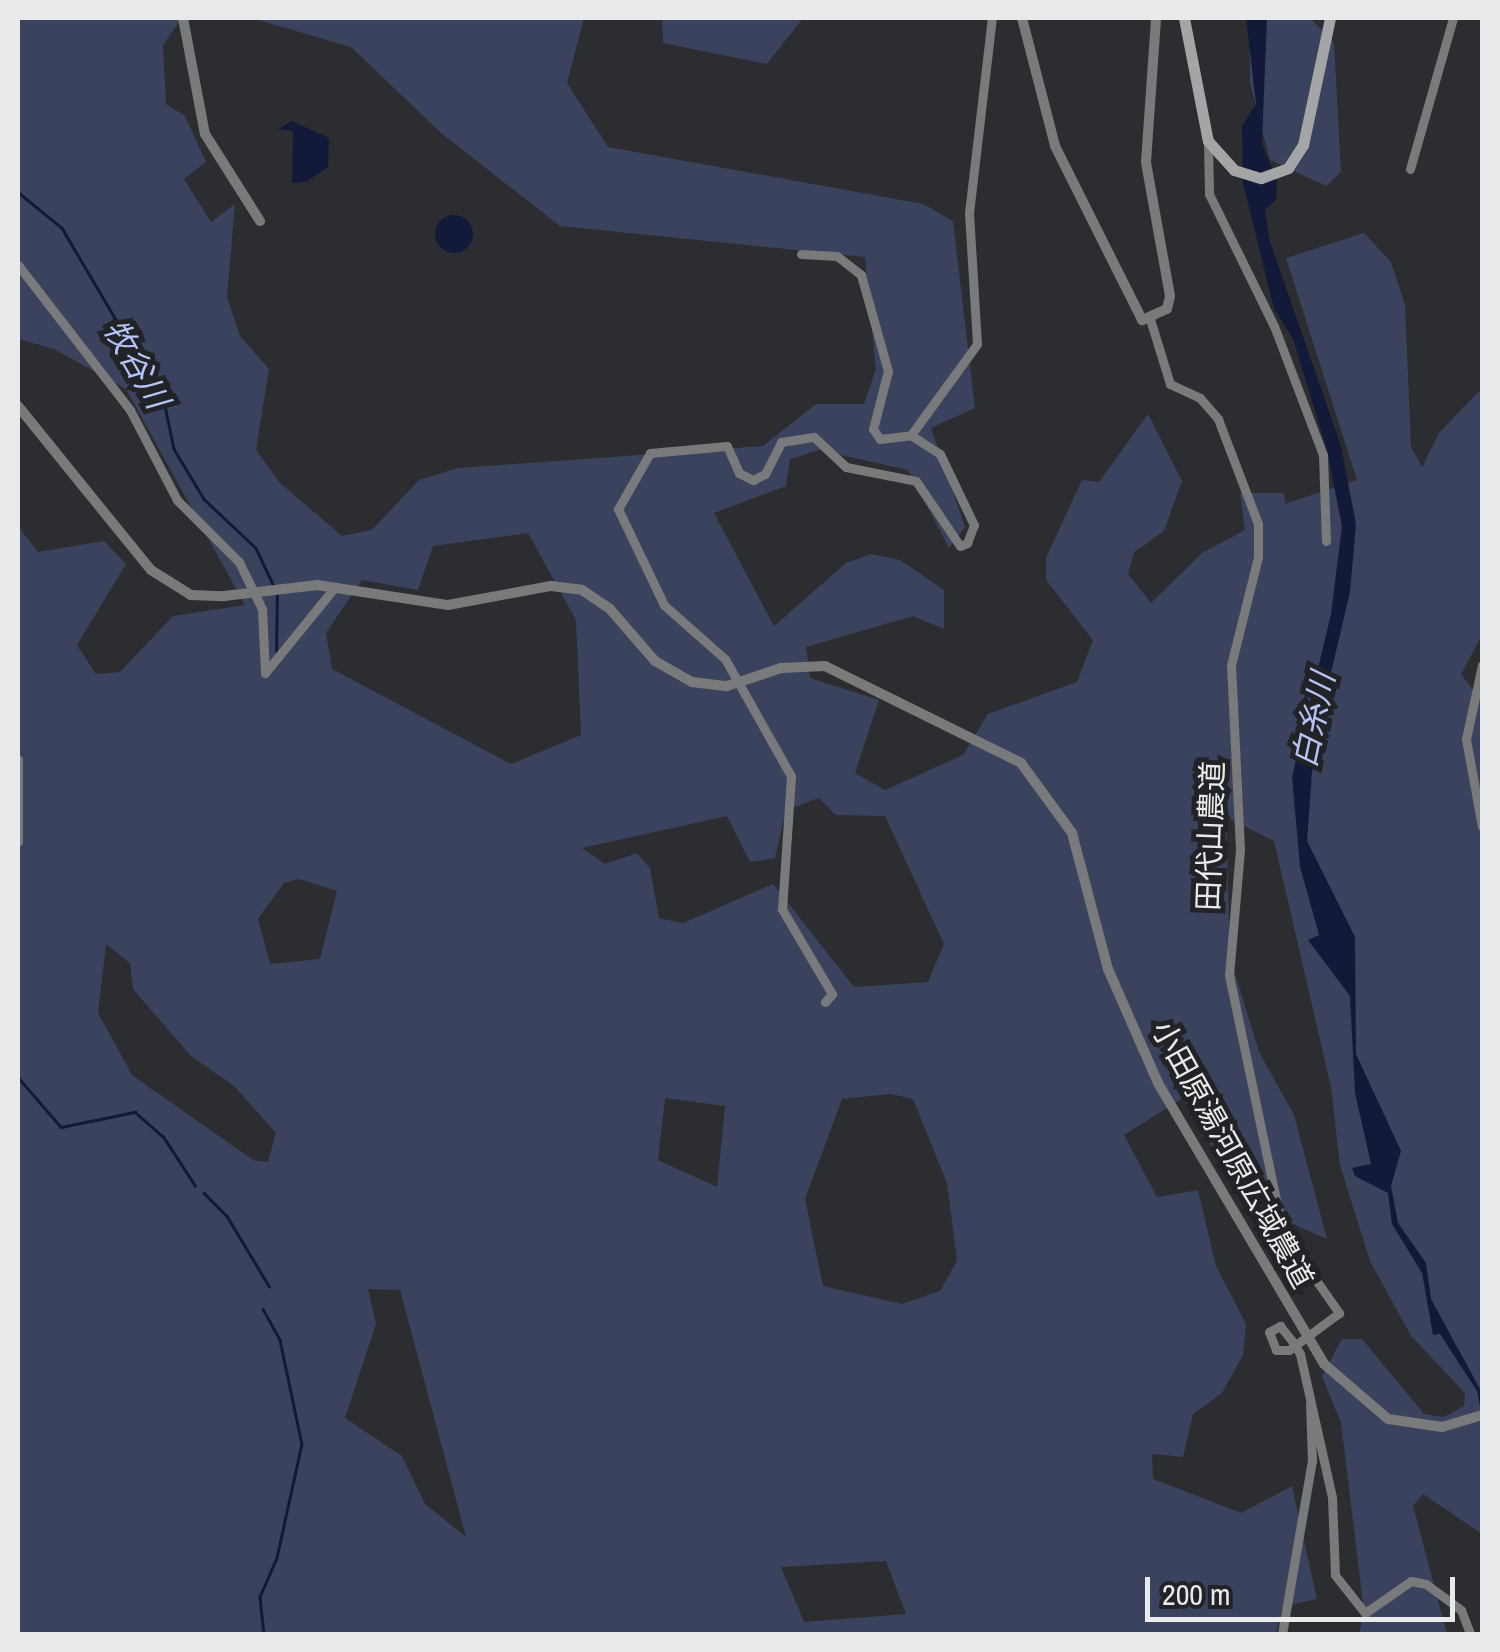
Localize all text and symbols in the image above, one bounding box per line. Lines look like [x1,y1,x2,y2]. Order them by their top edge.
water label: 牧谷川 [95,313,177,415]
water label: 白糸川 [1285,669,1343,771]
street label: 田代山農道 [1189,760,1231,912]
street label: 小田原湯河原広域農道 [1145,1014,1321,1294]
scale bar [1150,1557,1460,1619]
text: 200 m [1162,1574,1230,1614]

